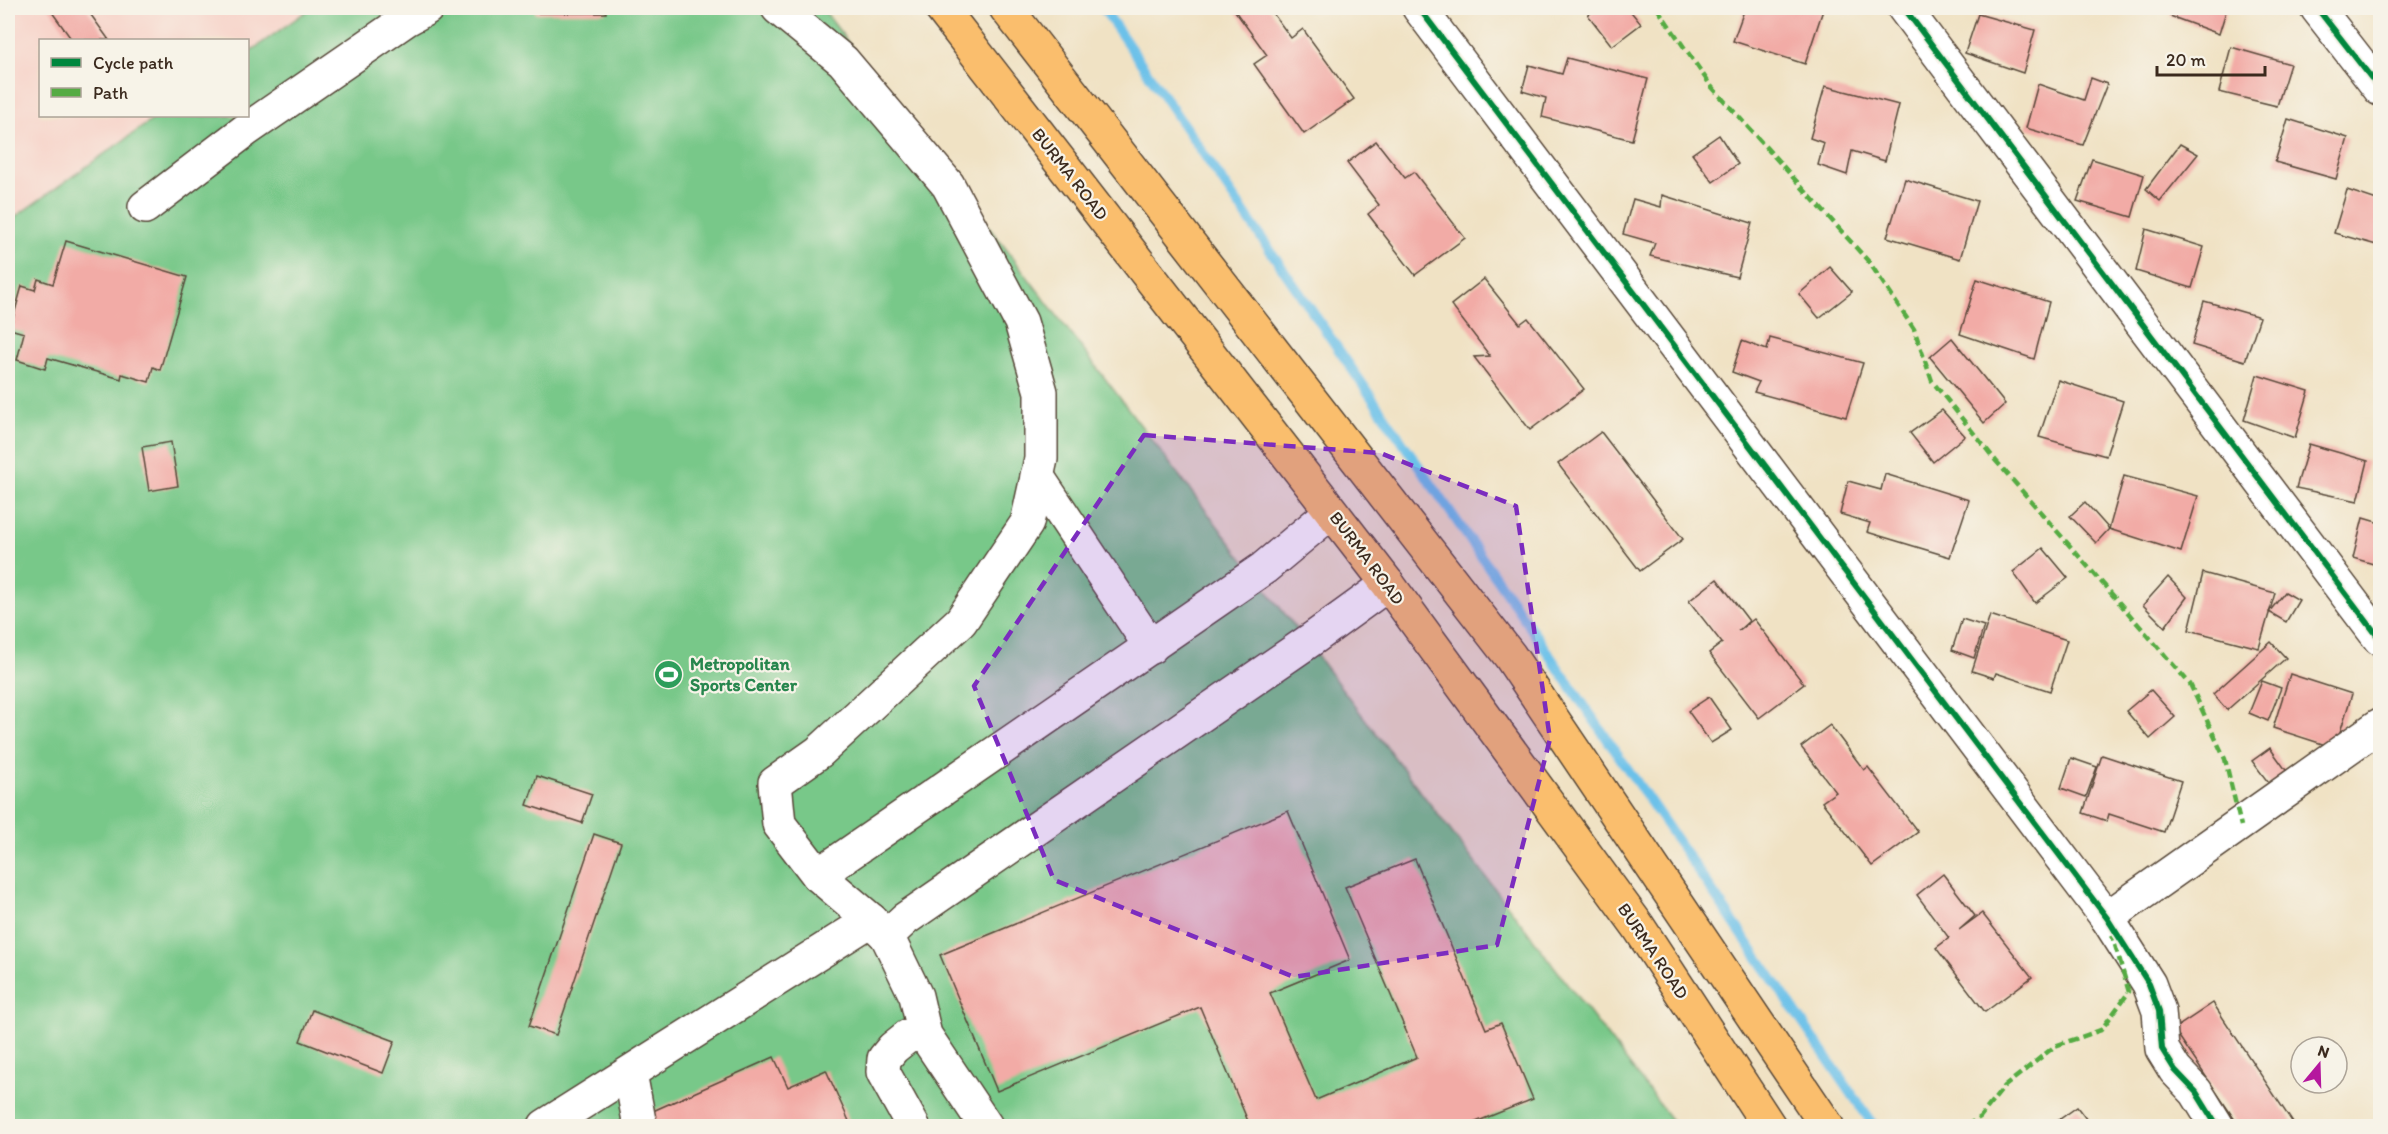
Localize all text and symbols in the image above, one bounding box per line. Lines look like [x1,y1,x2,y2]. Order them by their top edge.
legend [39,39,249,117]
scale bar [2157,39,2265,77]
text: 20 m [2166,49,2206,71]
text: Cycle path [93,52,174,74]
text: Path [93,82,128,104]
street label: BURMA ROAD [1027,123,1113,225]
street label: BURMA ROAD [1325,507,1409,609]
place label: Metropolitan Sports Center [690,653,798,696]
sports icon: Metropolitan Sports Center [653,658,685,690]
street label: BURMA ROAD [1613,899,1693,1003]
north arrow [2289,1035,2349,1095]
text: N [2316,1041,2332,1062]

